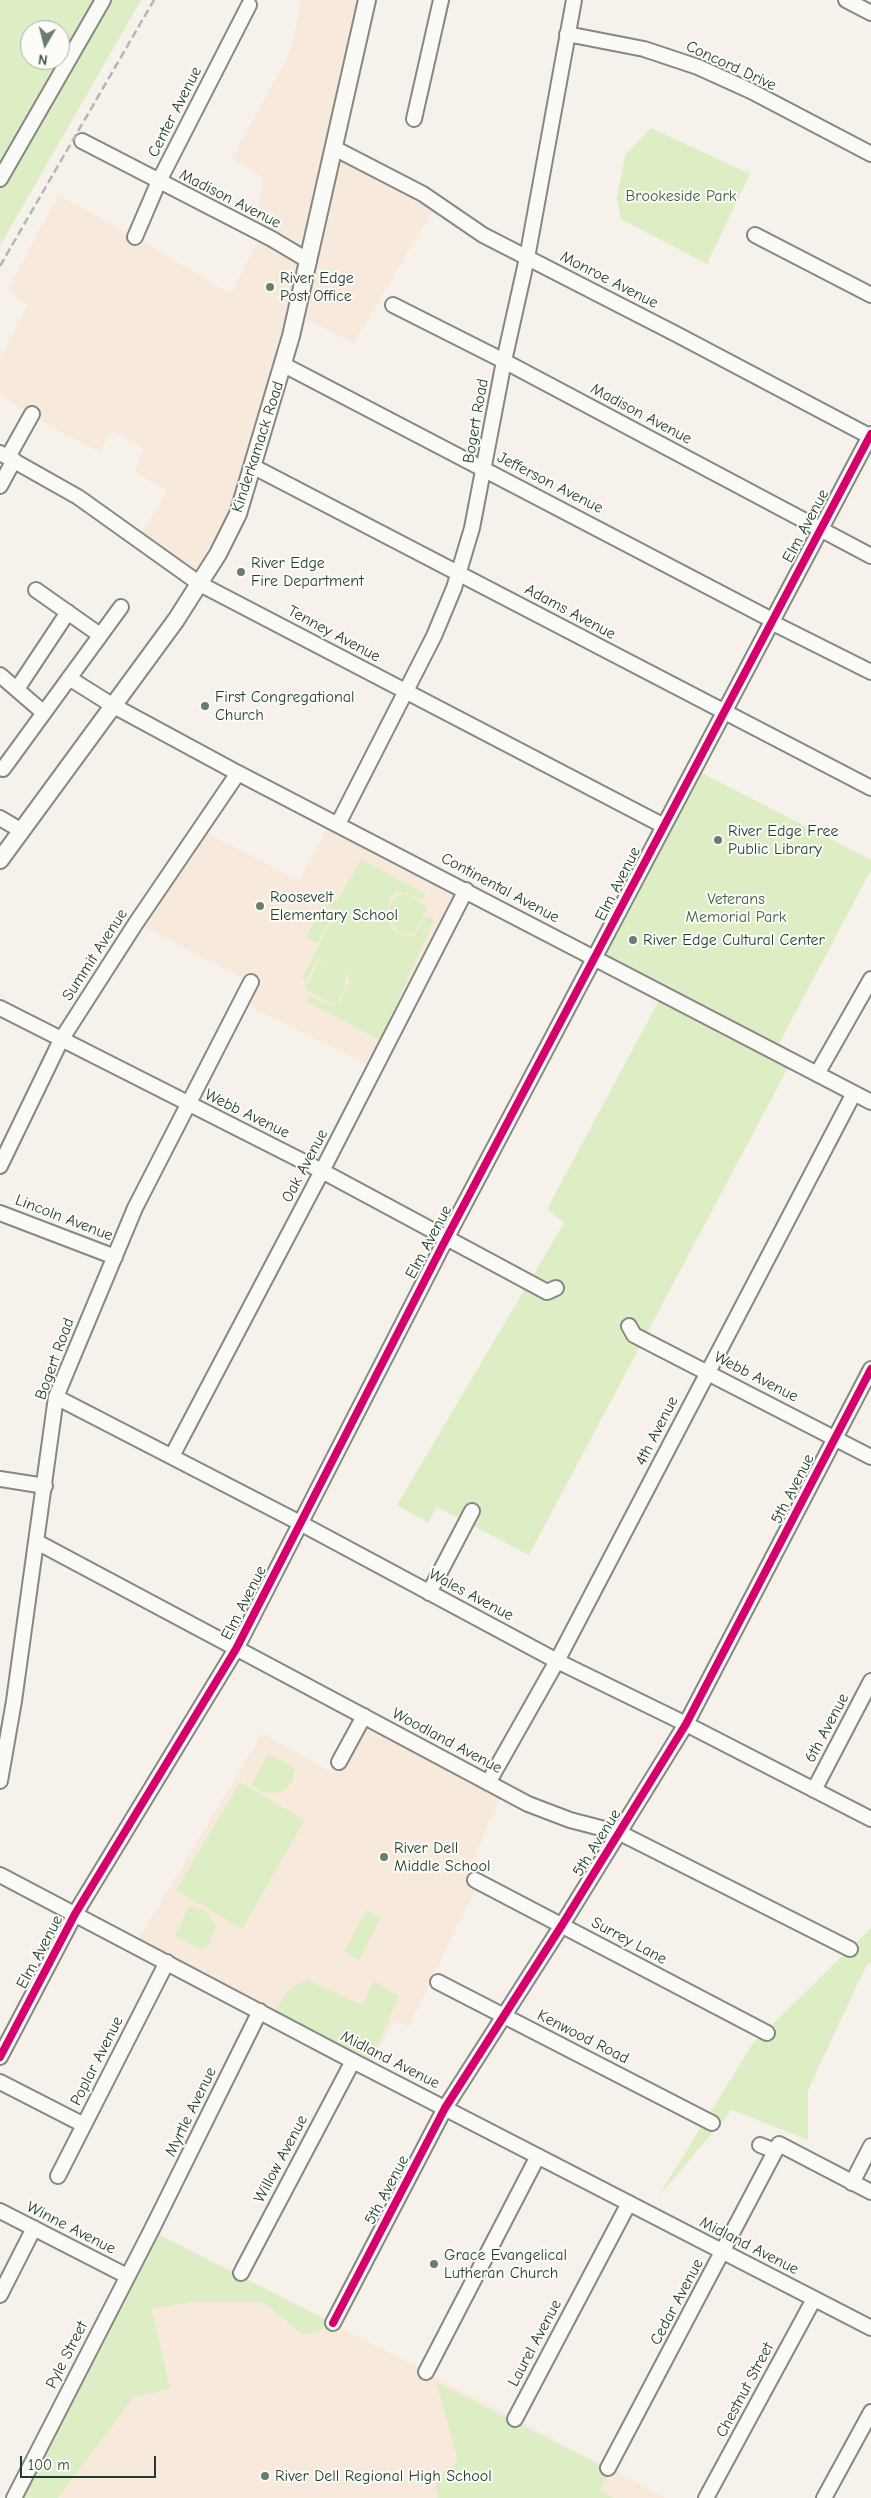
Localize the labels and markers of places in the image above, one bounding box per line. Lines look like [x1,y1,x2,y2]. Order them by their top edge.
place label: River Edge Post Office [280,268,354,306]
marker: River Edge Post Office [264,281,276,293]
place label: River Edge Fire Department [251,553,364,591]
marker: River Edge Fire Department [235,566,247,578]
place label: First Congregational Church [215,687,354,725]
marker: First Congregational Church [199,700,211,712]
place label: River Edge Free Public Library [728,821,839,859]
marker: River Edge Free Public Library [712,834,724,846]
place label: Roosevelt Elementary School [270,887,398,925]
marker: Roosevelt Elementary School [254,900,266,912]
place label: River Edge Cultural Center [643,930,825,950]
marker: River Edge Cultural Center [627,934,639,946]
place label: River Dell Middle School [394,1838,490,1876]
marker: River Dell Middle School [378,1851,390,1863]
place label: Grace Evangelical Lutheran Church [444,2245,567,2283]
marker: Grace Evangelical Lutheran Church [428,2258,440,2270]
place label: River Dell Regional High School [275,2466,492,2486]
marker: River Dell Regional High School [259,2470,271,2482]

